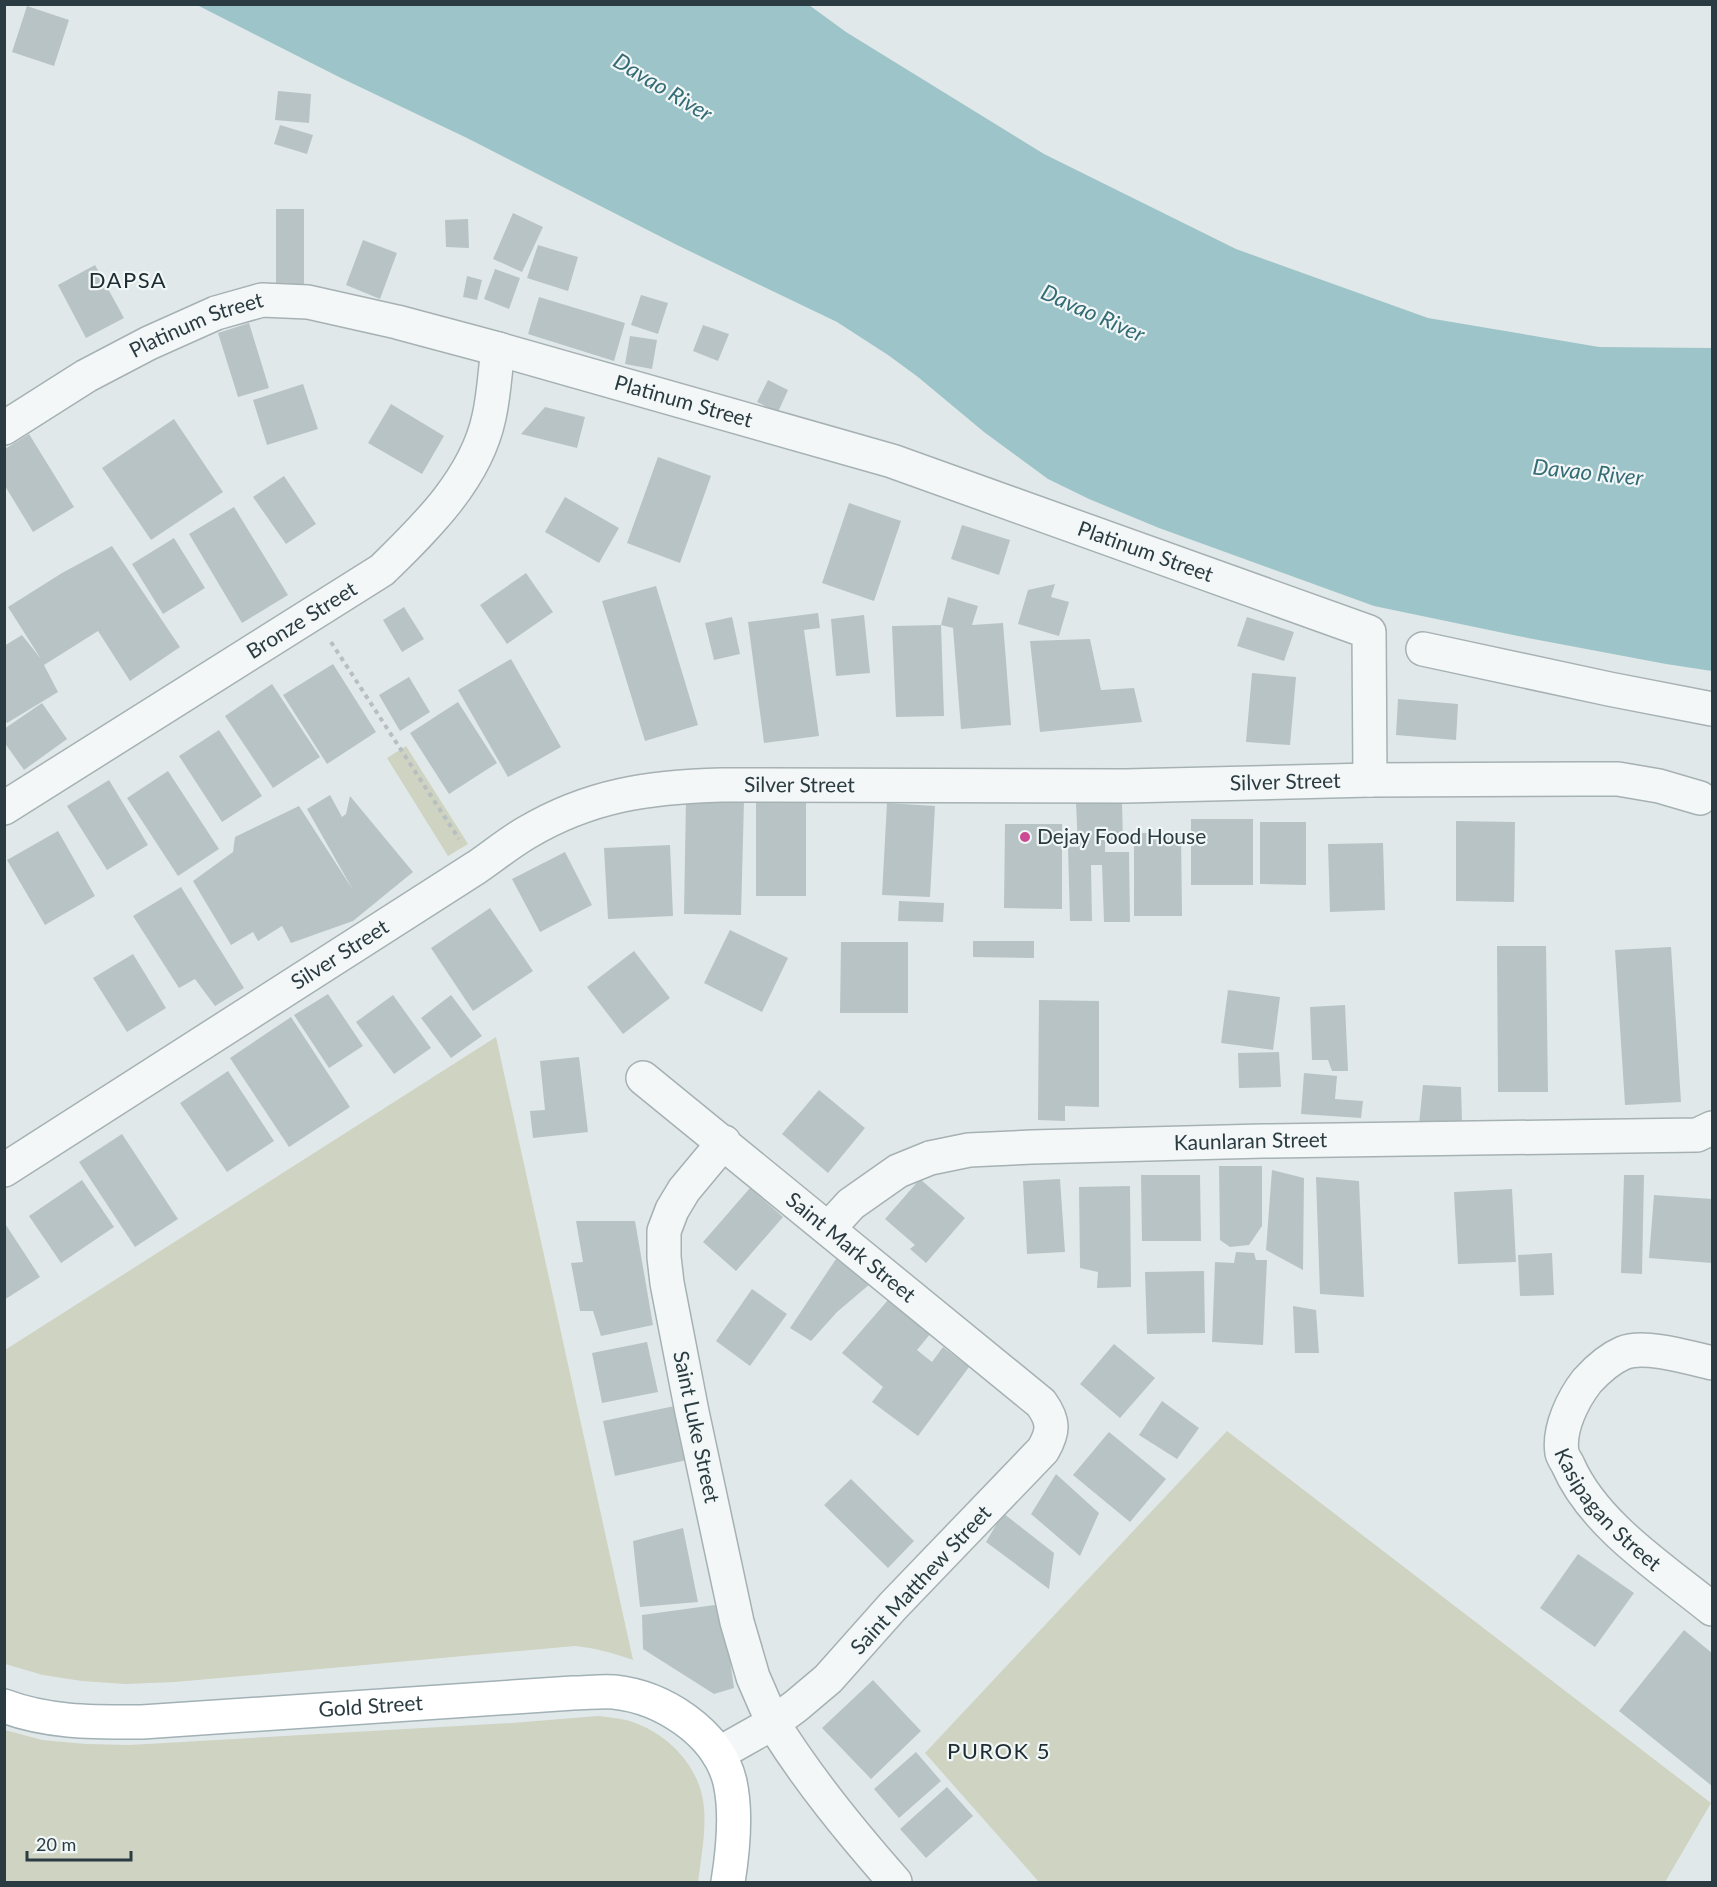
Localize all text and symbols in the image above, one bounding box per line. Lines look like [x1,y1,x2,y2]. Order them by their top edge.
water label: Davao River [609,46,718,127]
district label: DAPSA [89,266,167,293]
water label: Davao River [1037,278,1150,348]
street label: Platinum Street [125,286,266,362]
street label: Platinum Street [612,369,756,432]
water label: Davao River [1532,452,1645,491]
street label: Platinum Street [1075,515,1217,586]
street label: Bronze Street [241,575,361,663]
street label: Silver Street [1230,767,1341,794]
street label: Silver Street [744,771,855,796]
place label: Dejay Food House [1037,823,1206,848]
marker: Dejay Food House [1018,830,1032,844]
street label: Silver Street [286,913,393,994]
street label: Kaunlaran Street [1173,1126,1328,1154]
street label: Saint Mark Street [782,1186,922,1307]
street label: Saint Luke Street [669,1348,726,1506]
street label: Kasipagan Street [1550,1444,1667,1576]
street label: Saint Matthew Street [844,1499,996,1659]
street label: Gold Street [318,1689,424,1721]
district label: PUROK 5 [947,1737,1051,1764]
scale bar [27,1824,130,1862]
text: 20 m [36,1833,76,1855]

